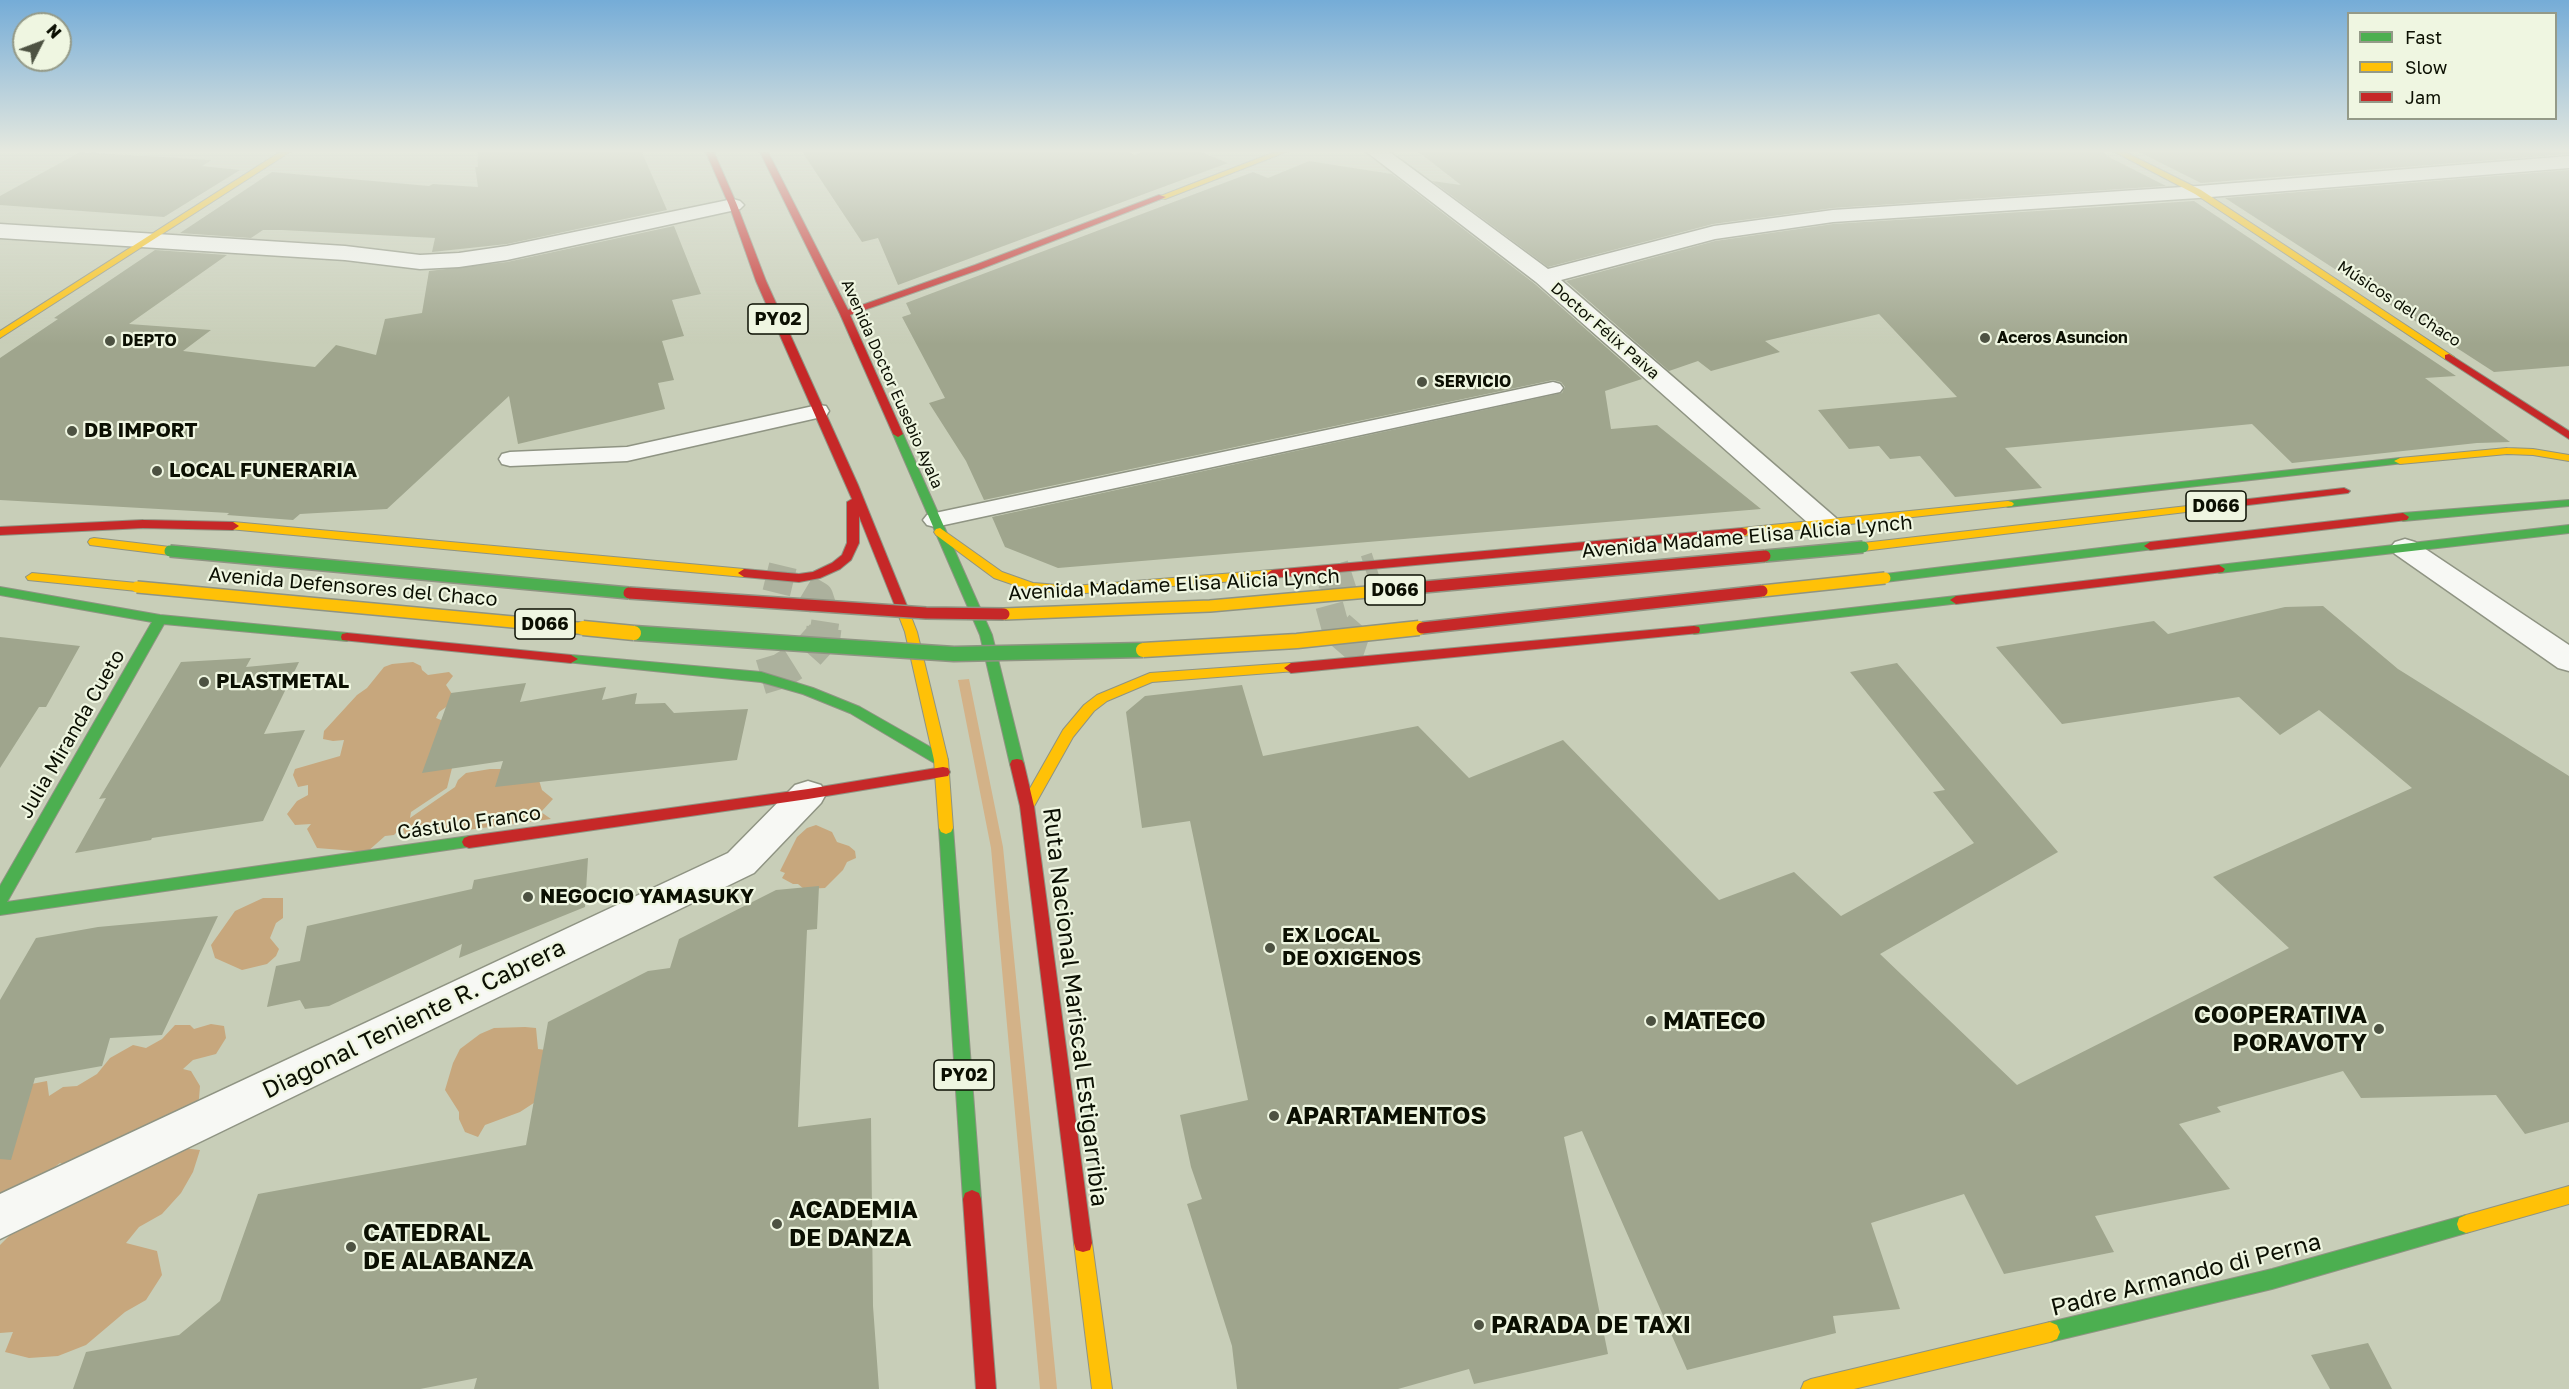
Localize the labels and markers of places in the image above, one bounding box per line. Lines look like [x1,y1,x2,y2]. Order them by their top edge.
place label: Aceros Asuncion [1997,328,2128,348]
place label: DEPTO [122,331,177,351]
marker: Aceros Asuncion [1978,331,1992,345]
marker: DEPTO [103,334,117,348]
place label: SERVICIO [1434,372,1511,392]
marker: SERVICIO [1415,375,1429,389]
place label: DB IMPORT [84,419,197,443]
marker: DB IMPORT [65,424,79,438]
place label: LOCAL FUNERARIA [169,459,357,483]
marker: LOCAL FUNERARIA [150,464,164,478]
place label: PLASTMETAL [216,670,349,694]
marker: PLASTMETAL [197,675,211,689]
place label: NEGOCIO YAMASUKY [540,885,754,909]
marker: NEGOCIO YAMASUKY [521,890,535,904]
place label: EX LOCAL DE OXIGENOS [1282,924,1421,971]
marker: EX LOCAL DE OXIGENOS [1263,941,1277,955]
place label: COOPERATIVA PORAVOTY [2194,1001,2367,1057]
place label: MATECO [1663,1007,1766,1035]
marker: MATECO [1644,1014,1658,1028]
marker: COOPERATIVA PORAVOTY [2372,1022,2386,1036]
place label: APARTAMENTOS [1286,1102,1486,1130]
marker: APARTAMENTOS [1267,1109,1281,1123]
place label: ACADEMIA DE DANZA [789,1196,918,1252]
marker: ACADEMIA DE DANZA [770,1217,784,1231]
place label: CATEDRAL DE ALABANZA [363,1219,533,1275]
marker: CATEDRAL DE ALABANZA [344,1240,358,1254]
place label: PARADA DE TAXI [1491,1311,1691,1339]
marker: PARADA DE TAXI [1472,1318,1486,1332]

